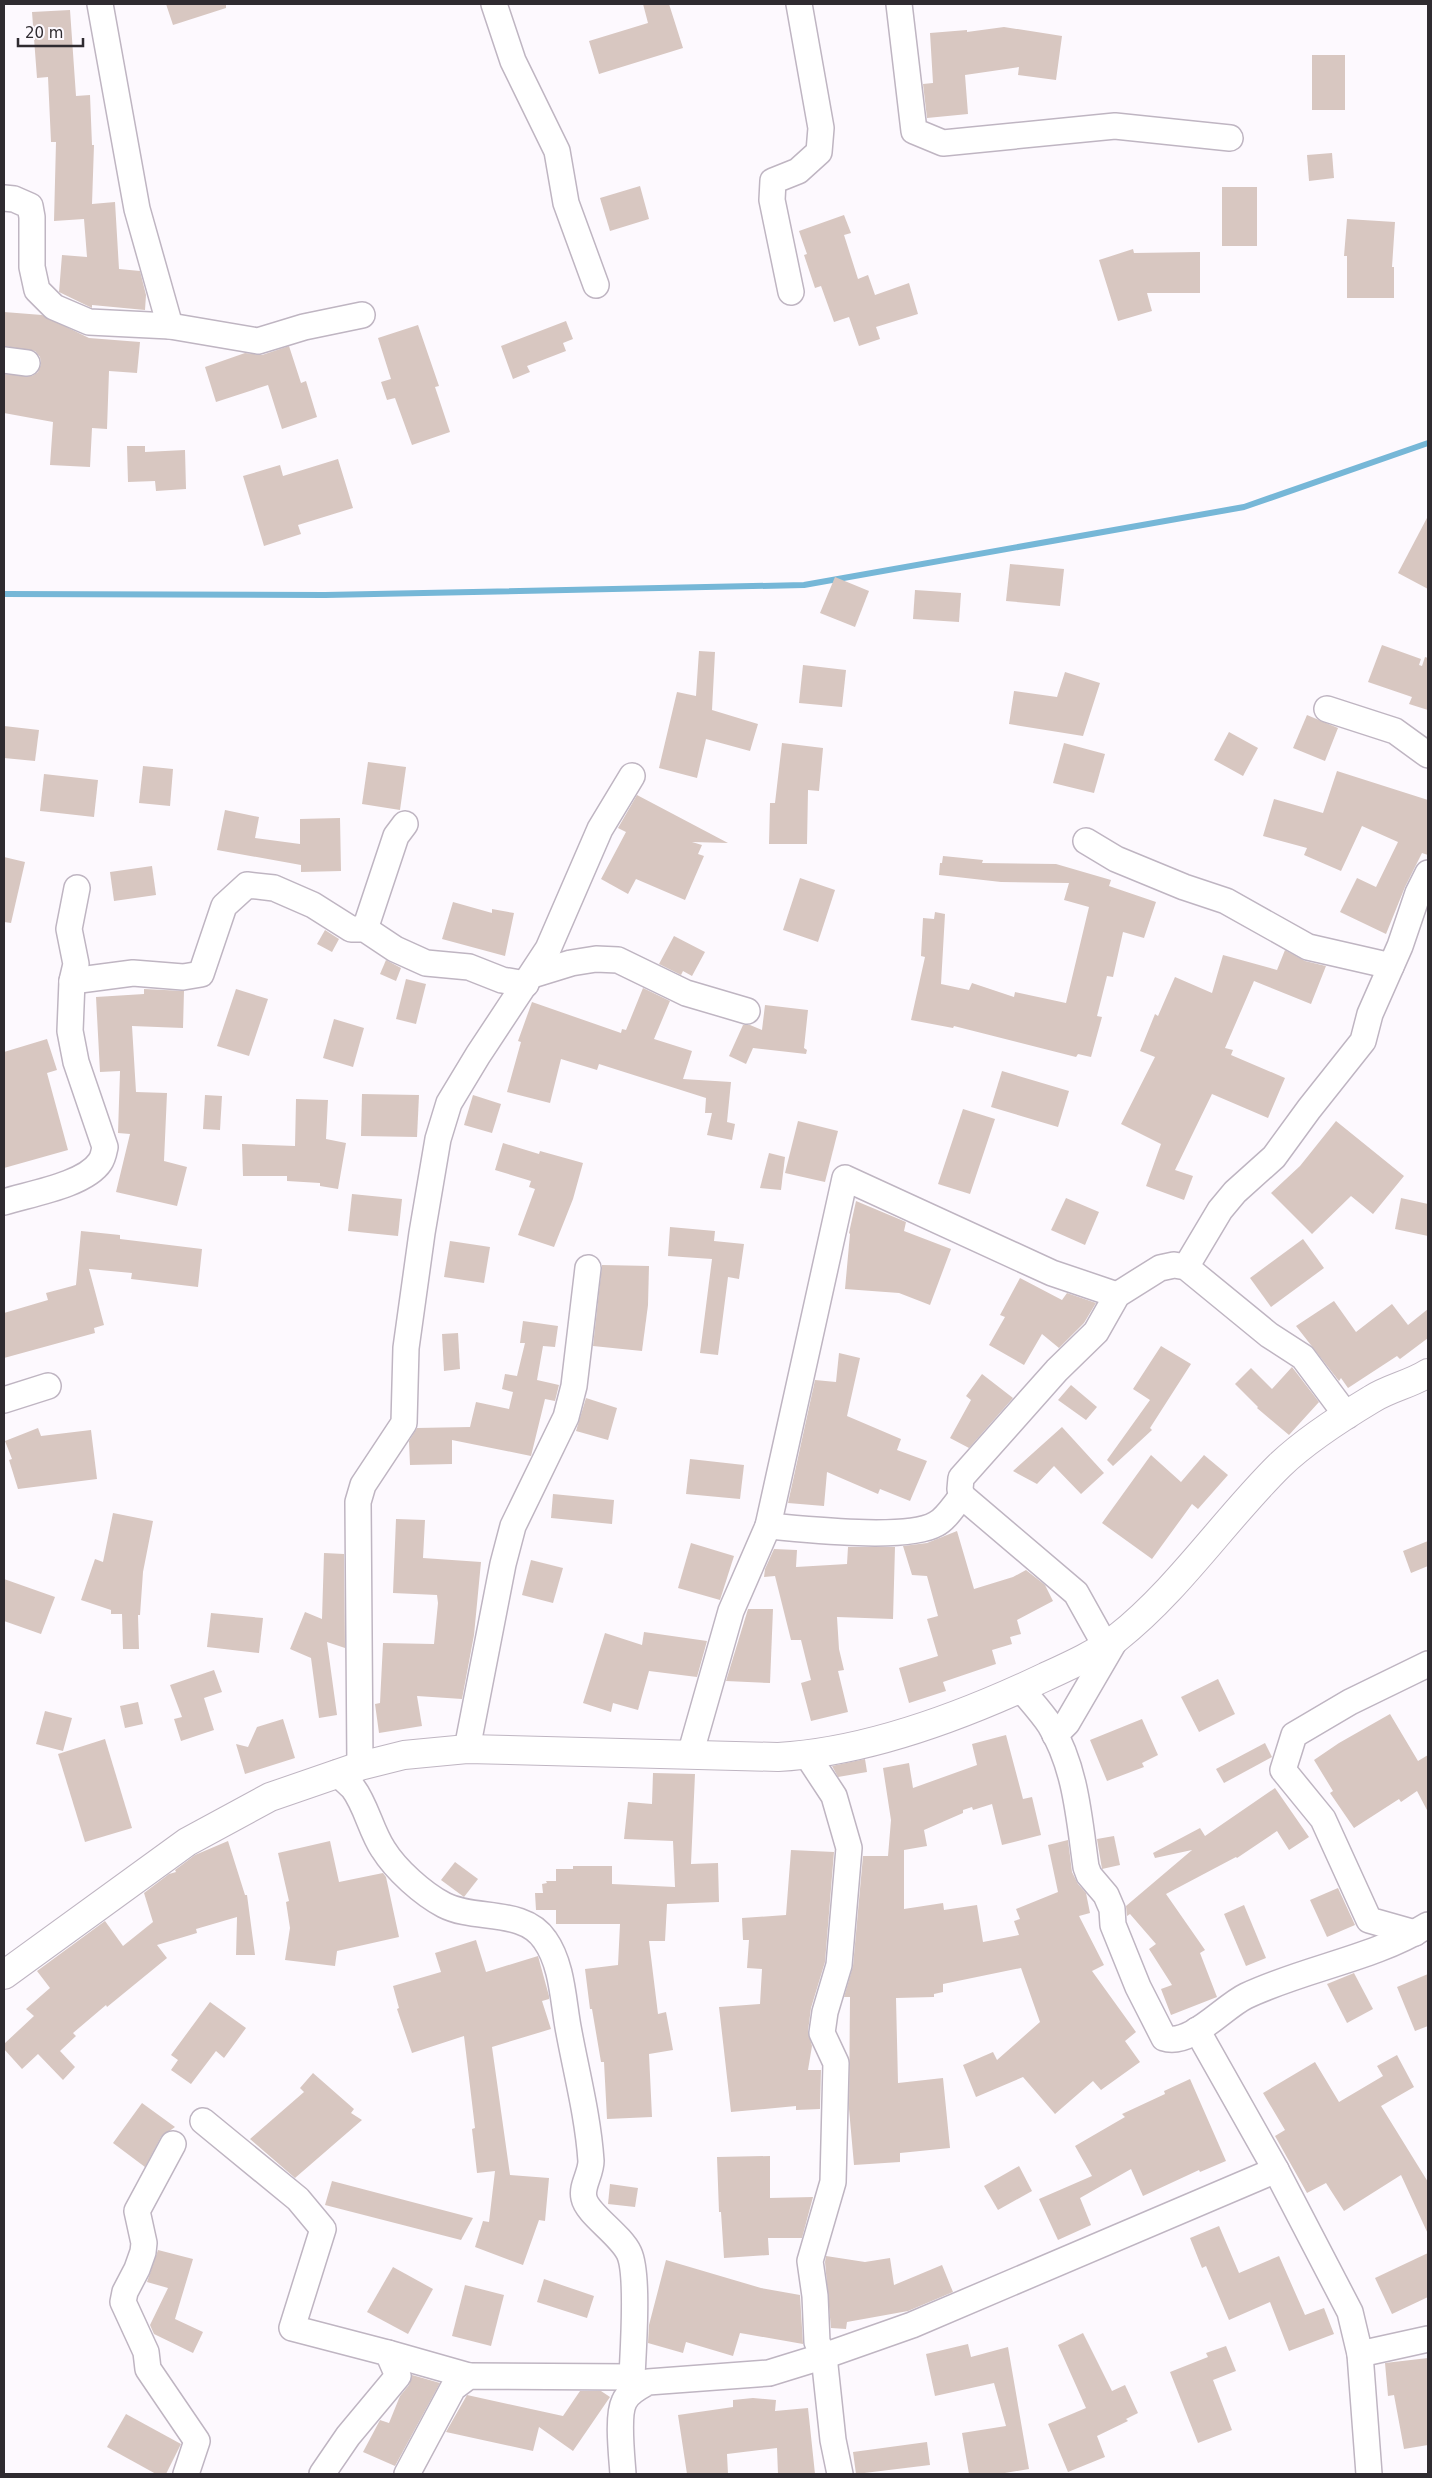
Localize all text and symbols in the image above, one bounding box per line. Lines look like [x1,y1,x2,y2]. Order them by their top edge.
scale bar [18,15,82,47]
text: 20 m [25,24,63,42]

